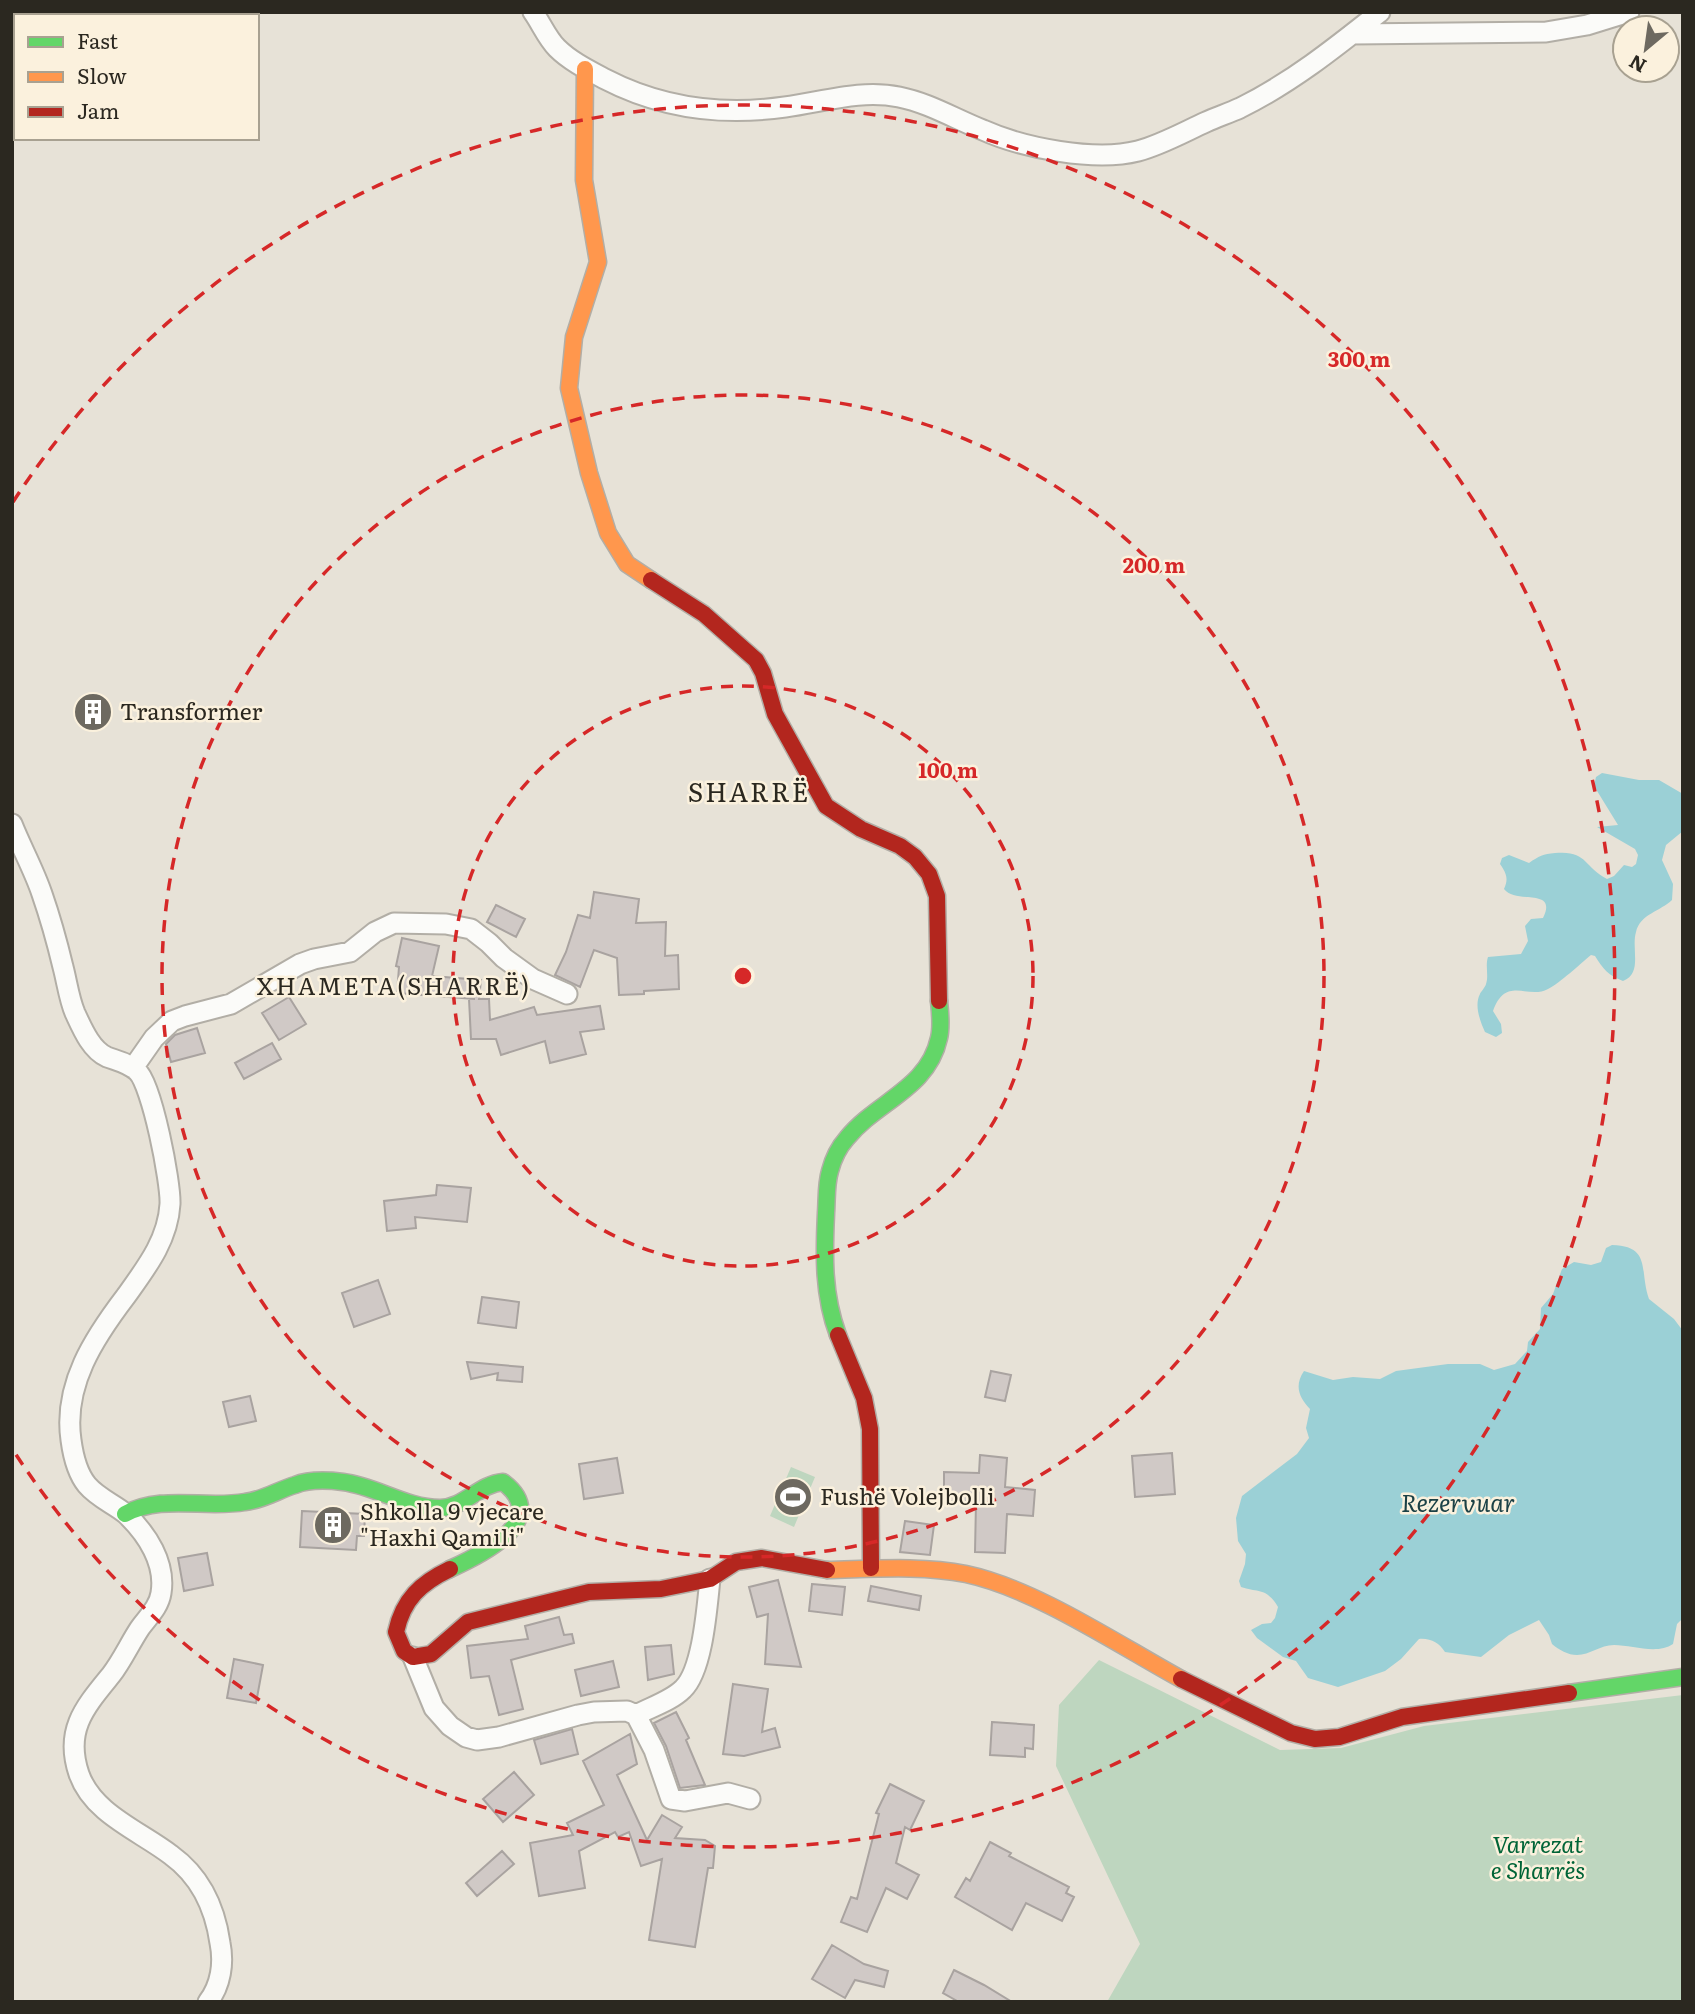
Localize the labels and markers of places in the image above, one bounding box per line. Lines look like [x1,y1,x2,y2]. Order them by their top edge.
building icon: Transformer [72,691,114,733]
place label: Transformer [120,693,263,727]
centre of rings [731,964,755,988]
sports icon: Fushë Volejbolli [772,1476,814,1518]
place label: Fushë Volejbolli [820,1478,995,1512]
place label: Shkolla 9 vjecare "Haxhi Qamili" [360,1493,544,1553]
building icon: Shkolla 9 vjecare "Haxhi Qamili" [312,1504,354,1546]

